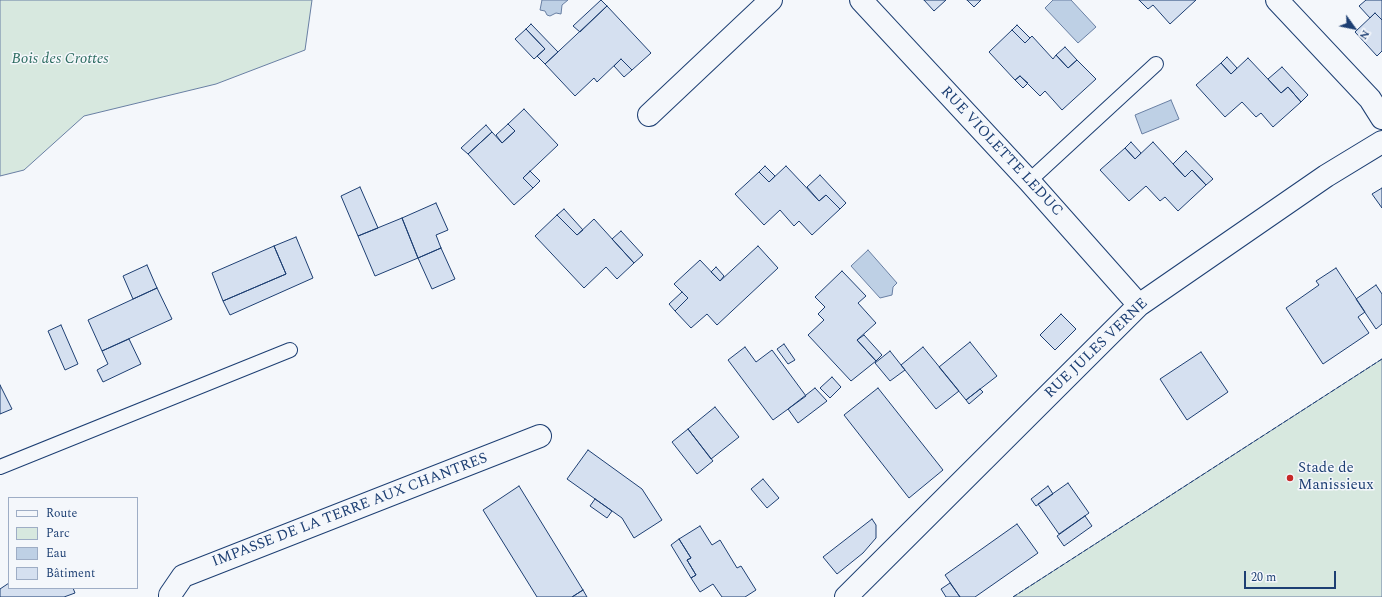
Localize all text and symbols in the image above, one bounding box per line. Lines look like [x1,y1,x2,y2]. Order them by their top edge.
north arrow [1334,8,1374,48]
text: N [1355,26,1374,43]
park label: Bois des Crottes [11,51,109,69]
street label: RUE VIOLETTE LEDUC [936,83,1066,221]
street label: RUE JULES VERNE [1042,295,1152,403]
street label: IMPASSE DE LA TERRE AUX CHANTRES [210,450,490,572]
place label: Stade de Manissieux [1298,460,1374,495]
marker: Stade de Manissieux [1285,473,1295,483]
legend [8,497,138,589]
text: Route [46,504,77,523]
text: Parc [46,524,70,543]
text: Eau [46,544,66,563]
scale bar [1246,563,1338,589]
text: Bâtiment [46,564,95,583]
text: 20 m [1251,568,1276,587]

